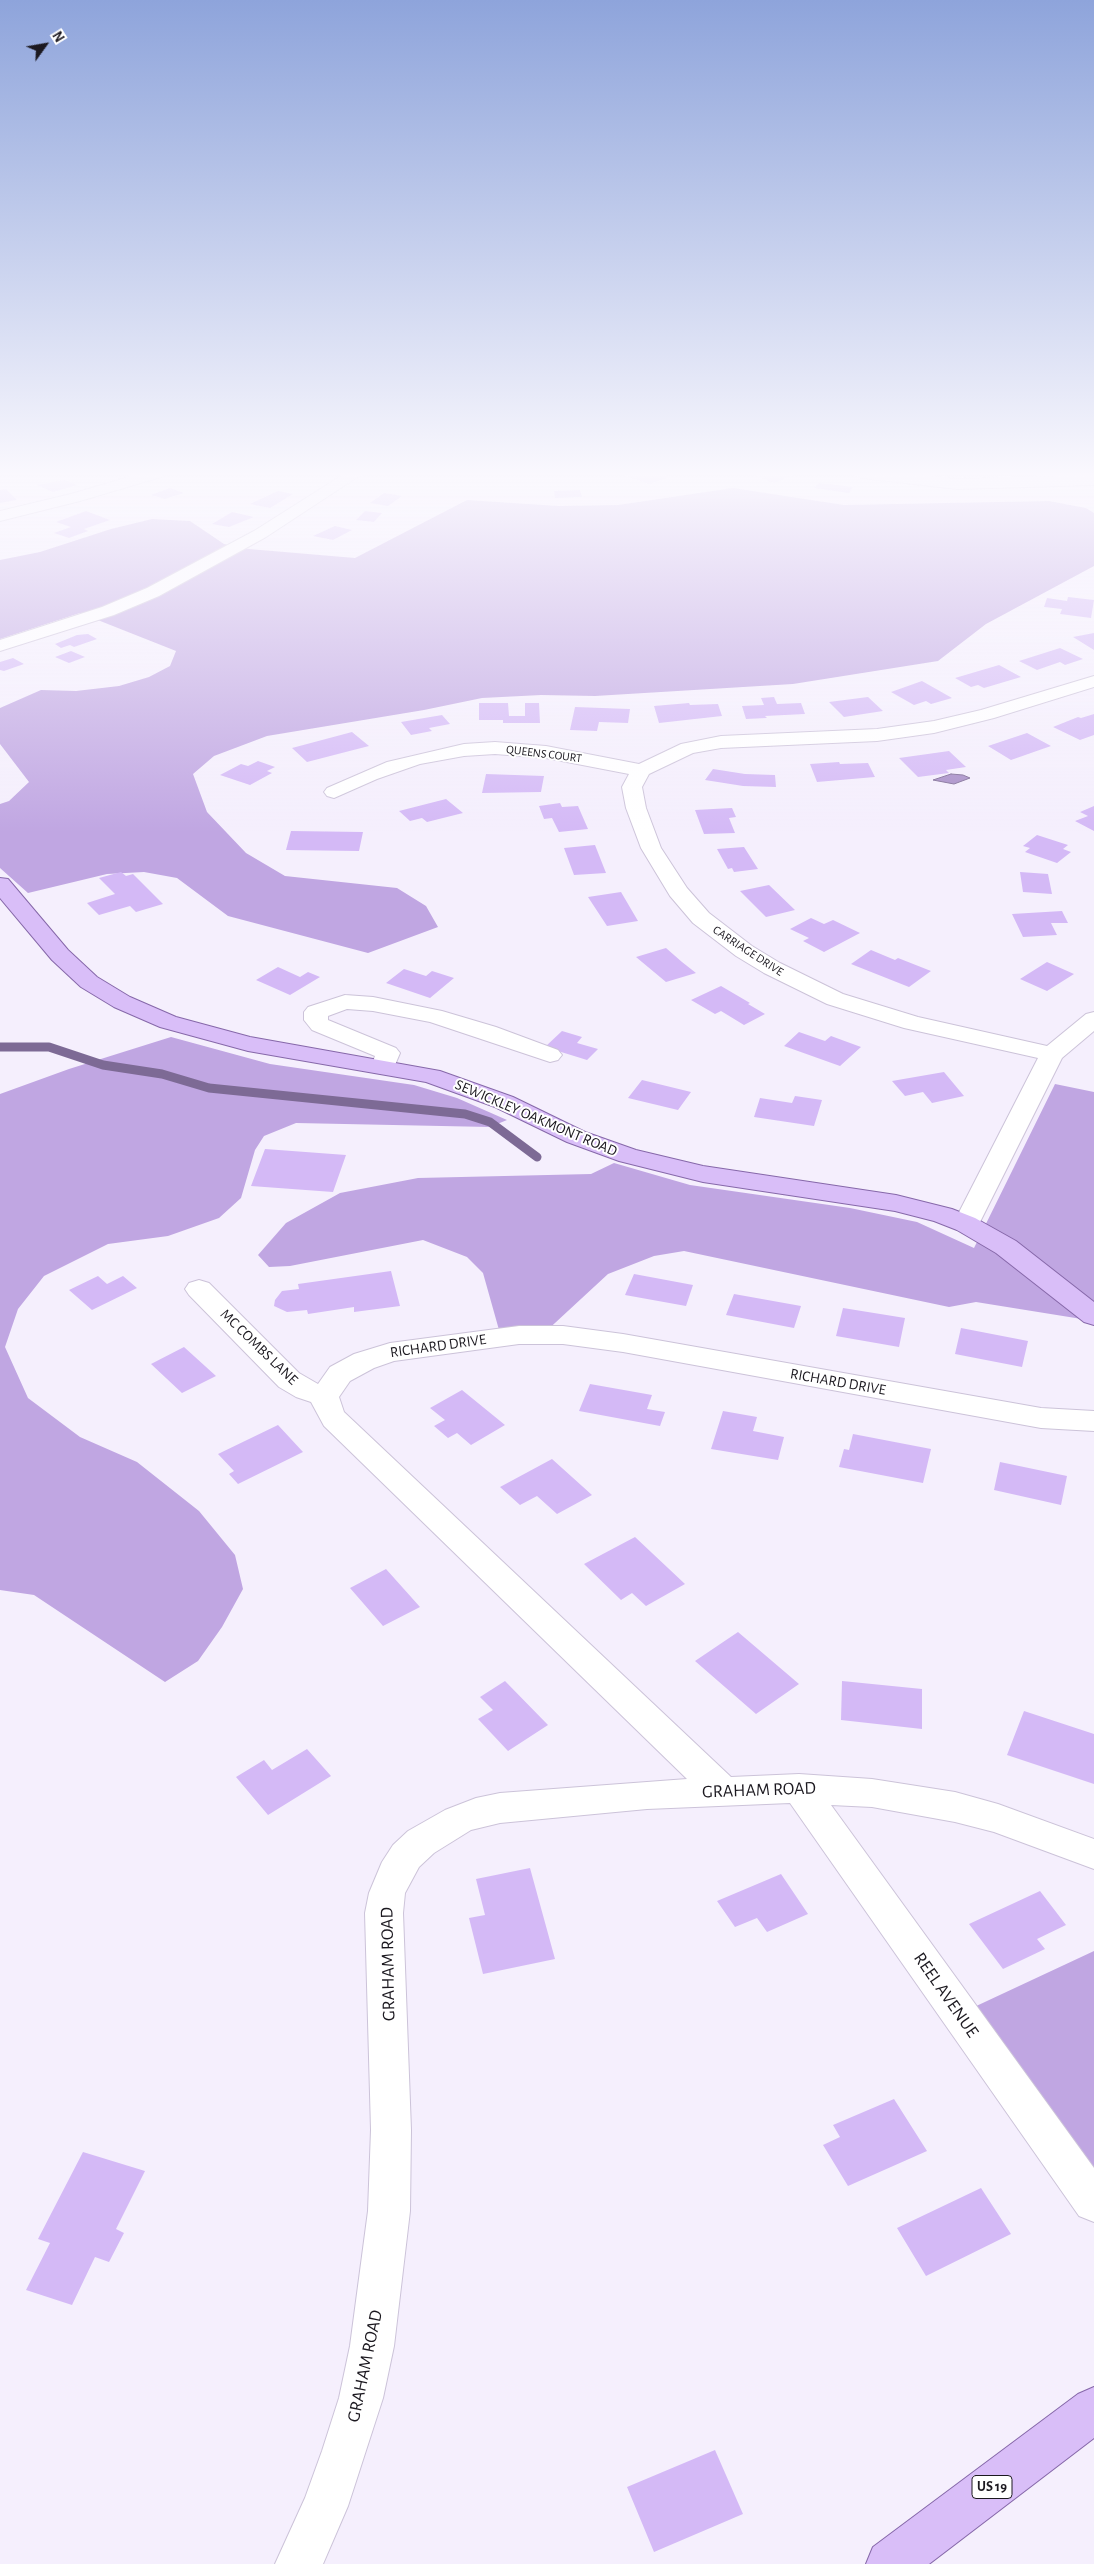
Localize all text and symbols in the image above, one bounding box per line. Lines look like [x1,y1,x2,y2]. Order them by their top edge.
north arrow [20,20,70,70]
text: N [49,29,66,45]
street label: QUEENS COURT [505,742,583,766]
street label: CARRIAGE DRIVE [710,923,786,979]
street label: SEWICKLEY OAKMONT ROAD [452,1076,620,1160]
street label: MC COMBS LANE [216,1305,302,1389]
street label: RICHARD DRIVE [389,1330,487,1362]
street label: RICHARD DRIVE [789,1365,887,1399]
street label: GRAHAM ROAD [702,1777,816,1803]
street label: GRAHAM ROAD [376,1907,400,2021]
street label: REEL AVENUE [909,1948,983,2042]
street label: GRAHAM ROAD [343,2308,387,2424]
road number: US 19 [972,2476,1012,2498]

